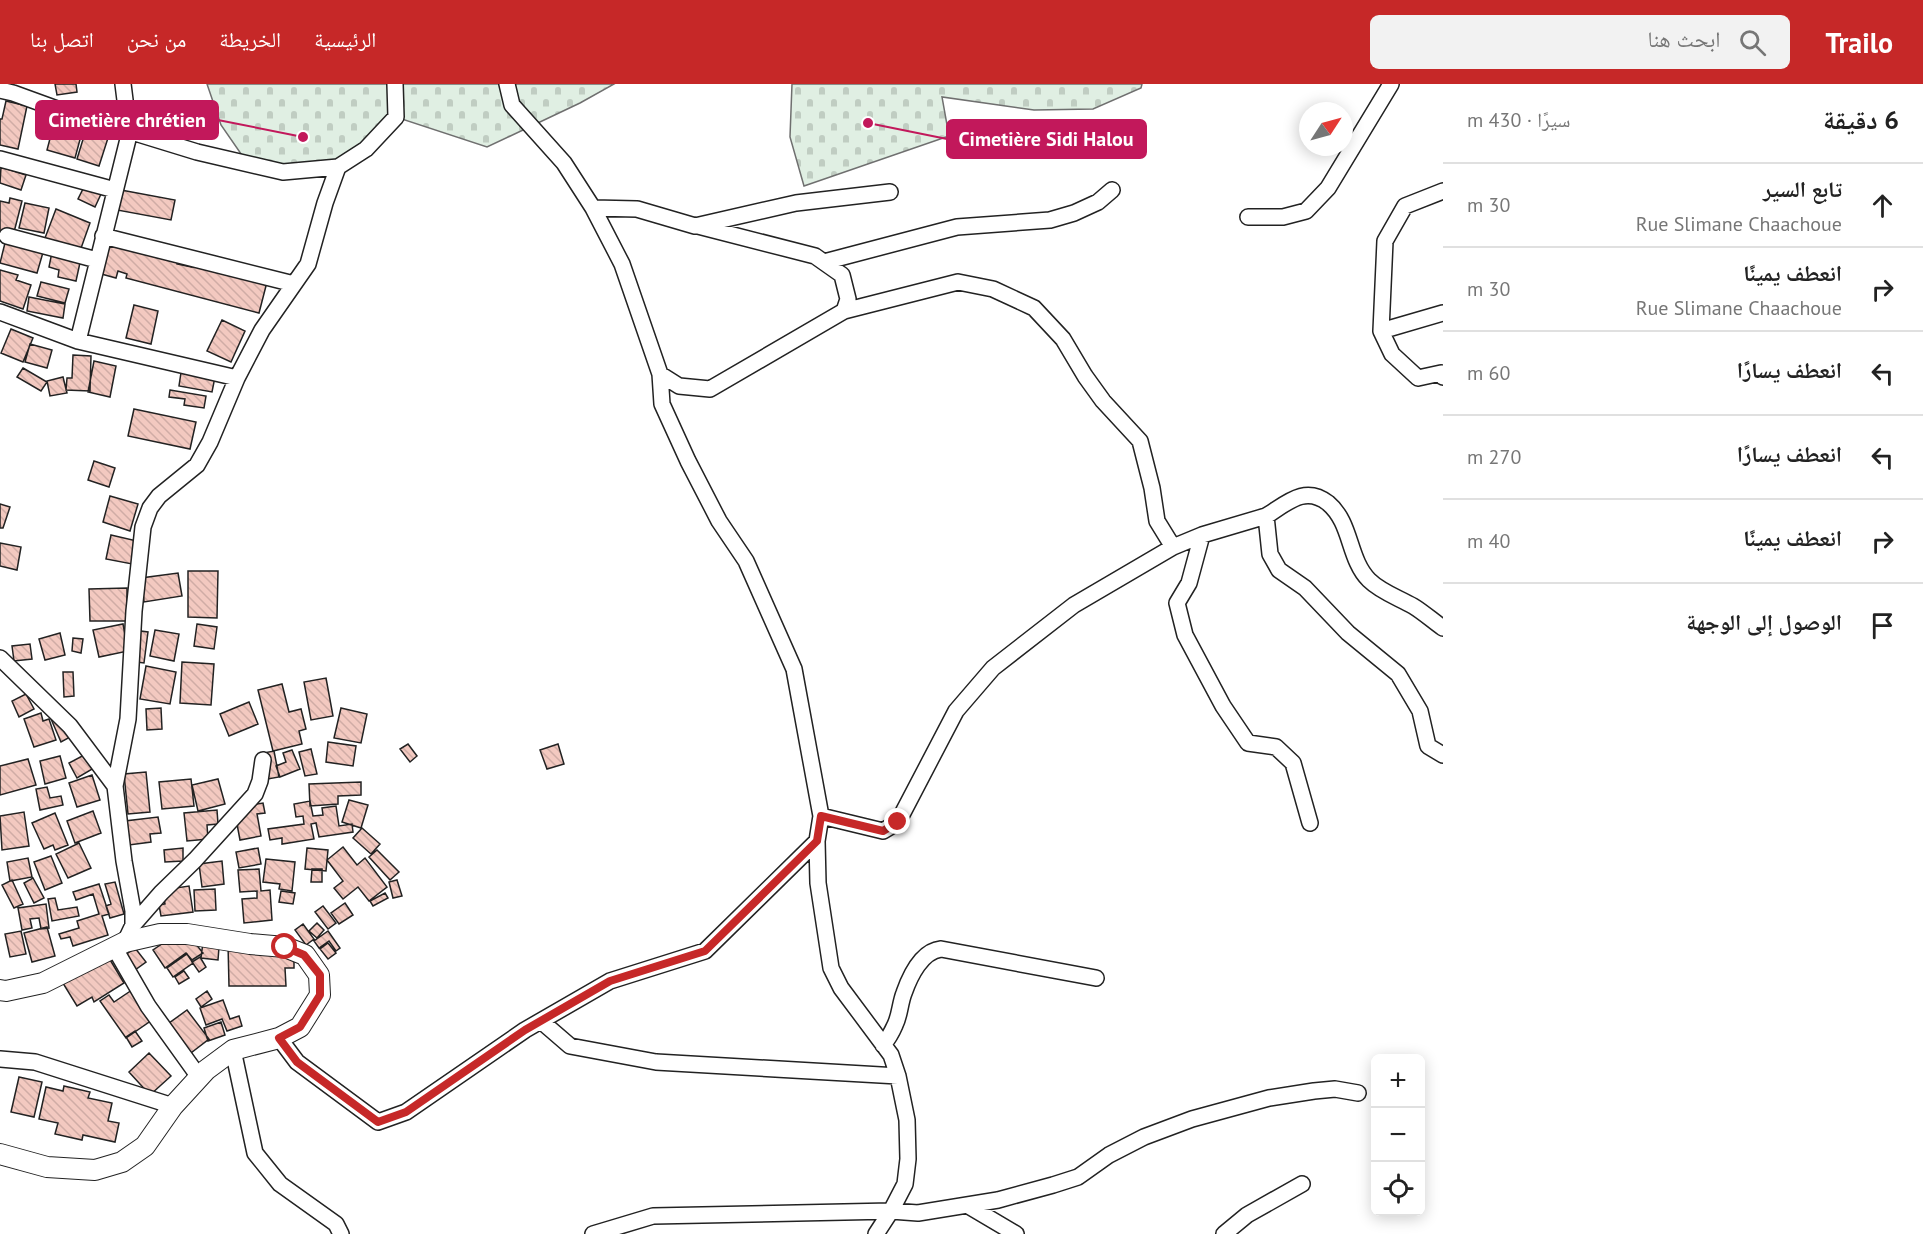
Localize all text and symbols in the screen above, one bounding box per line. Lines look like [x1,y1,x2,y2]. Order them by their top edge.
search box [1370,15,1790,69]
text: Trailo [1826,24,1893,61]
text: ابحث هنا [1648,25,1721,53]
text: اتصل بنا [30,26,94,53]
text: من نحن [127,26,186,53]
text: الخريطة [219,26,281,53]
text: الرئيسية [314,26,376,53]
icon: search [1736,26,1769,59]
callout: Cimetière chrétien [36,101,218,139]
north arrow [1299,102,1353,156]
text: 6 دقيقة [1823,103,1899,136]
text: Cimetière chrétien [48,107,206,133]
text: سيرًا · 430 m [1467,107,1571,133]
callout: Cimetière Sidi Halou [947,120,1146,158]
text: Cimetière Sidi Halou [958,126,1134,152]
text: تابع السير [1763,175,1842,203]
icon: ahead [1866,189,1899,222]
text: 30 m [1467,192,1510,218]
text: Rue Slimane Chaachoue [1636,211,1842,237]
text: انعطف يمينًا [1743,259,1842,287]
icon: right [1866,273,1899,306]
text: 30 m [1467,276,1510,302]
text: Rue Slimane Chaachoue [1636,295,1842,321]
text: انعطف يسارًا [1737,356,1842,384]
icon: left [1866,357,1899,390]
text: 60 m [1467,360,1510,386]
text: انعطف يسارًا [1737,440,1842,468]
icon: left [1866,441,1899,474]
text: 270 m [1467,444,1521,470]
text: انعطف يمينًا [1743,524,1842,552]
icon: right [1866,525,1899,558]
text: 40 m [1467,528,1510,554]
text: الوصول إلى الوجهة [1686,608,1842,636]
icon: arrive [1866,609,1899,642]
route end [884,808,910,834]
route start [271,933,297,959]
map controls [1371,1054,1425,1216]
button: + [1371,1054,1425,1108]
button: − [1371,1108,1425,1162]
button: locate [1371,1162,1425,1216]

